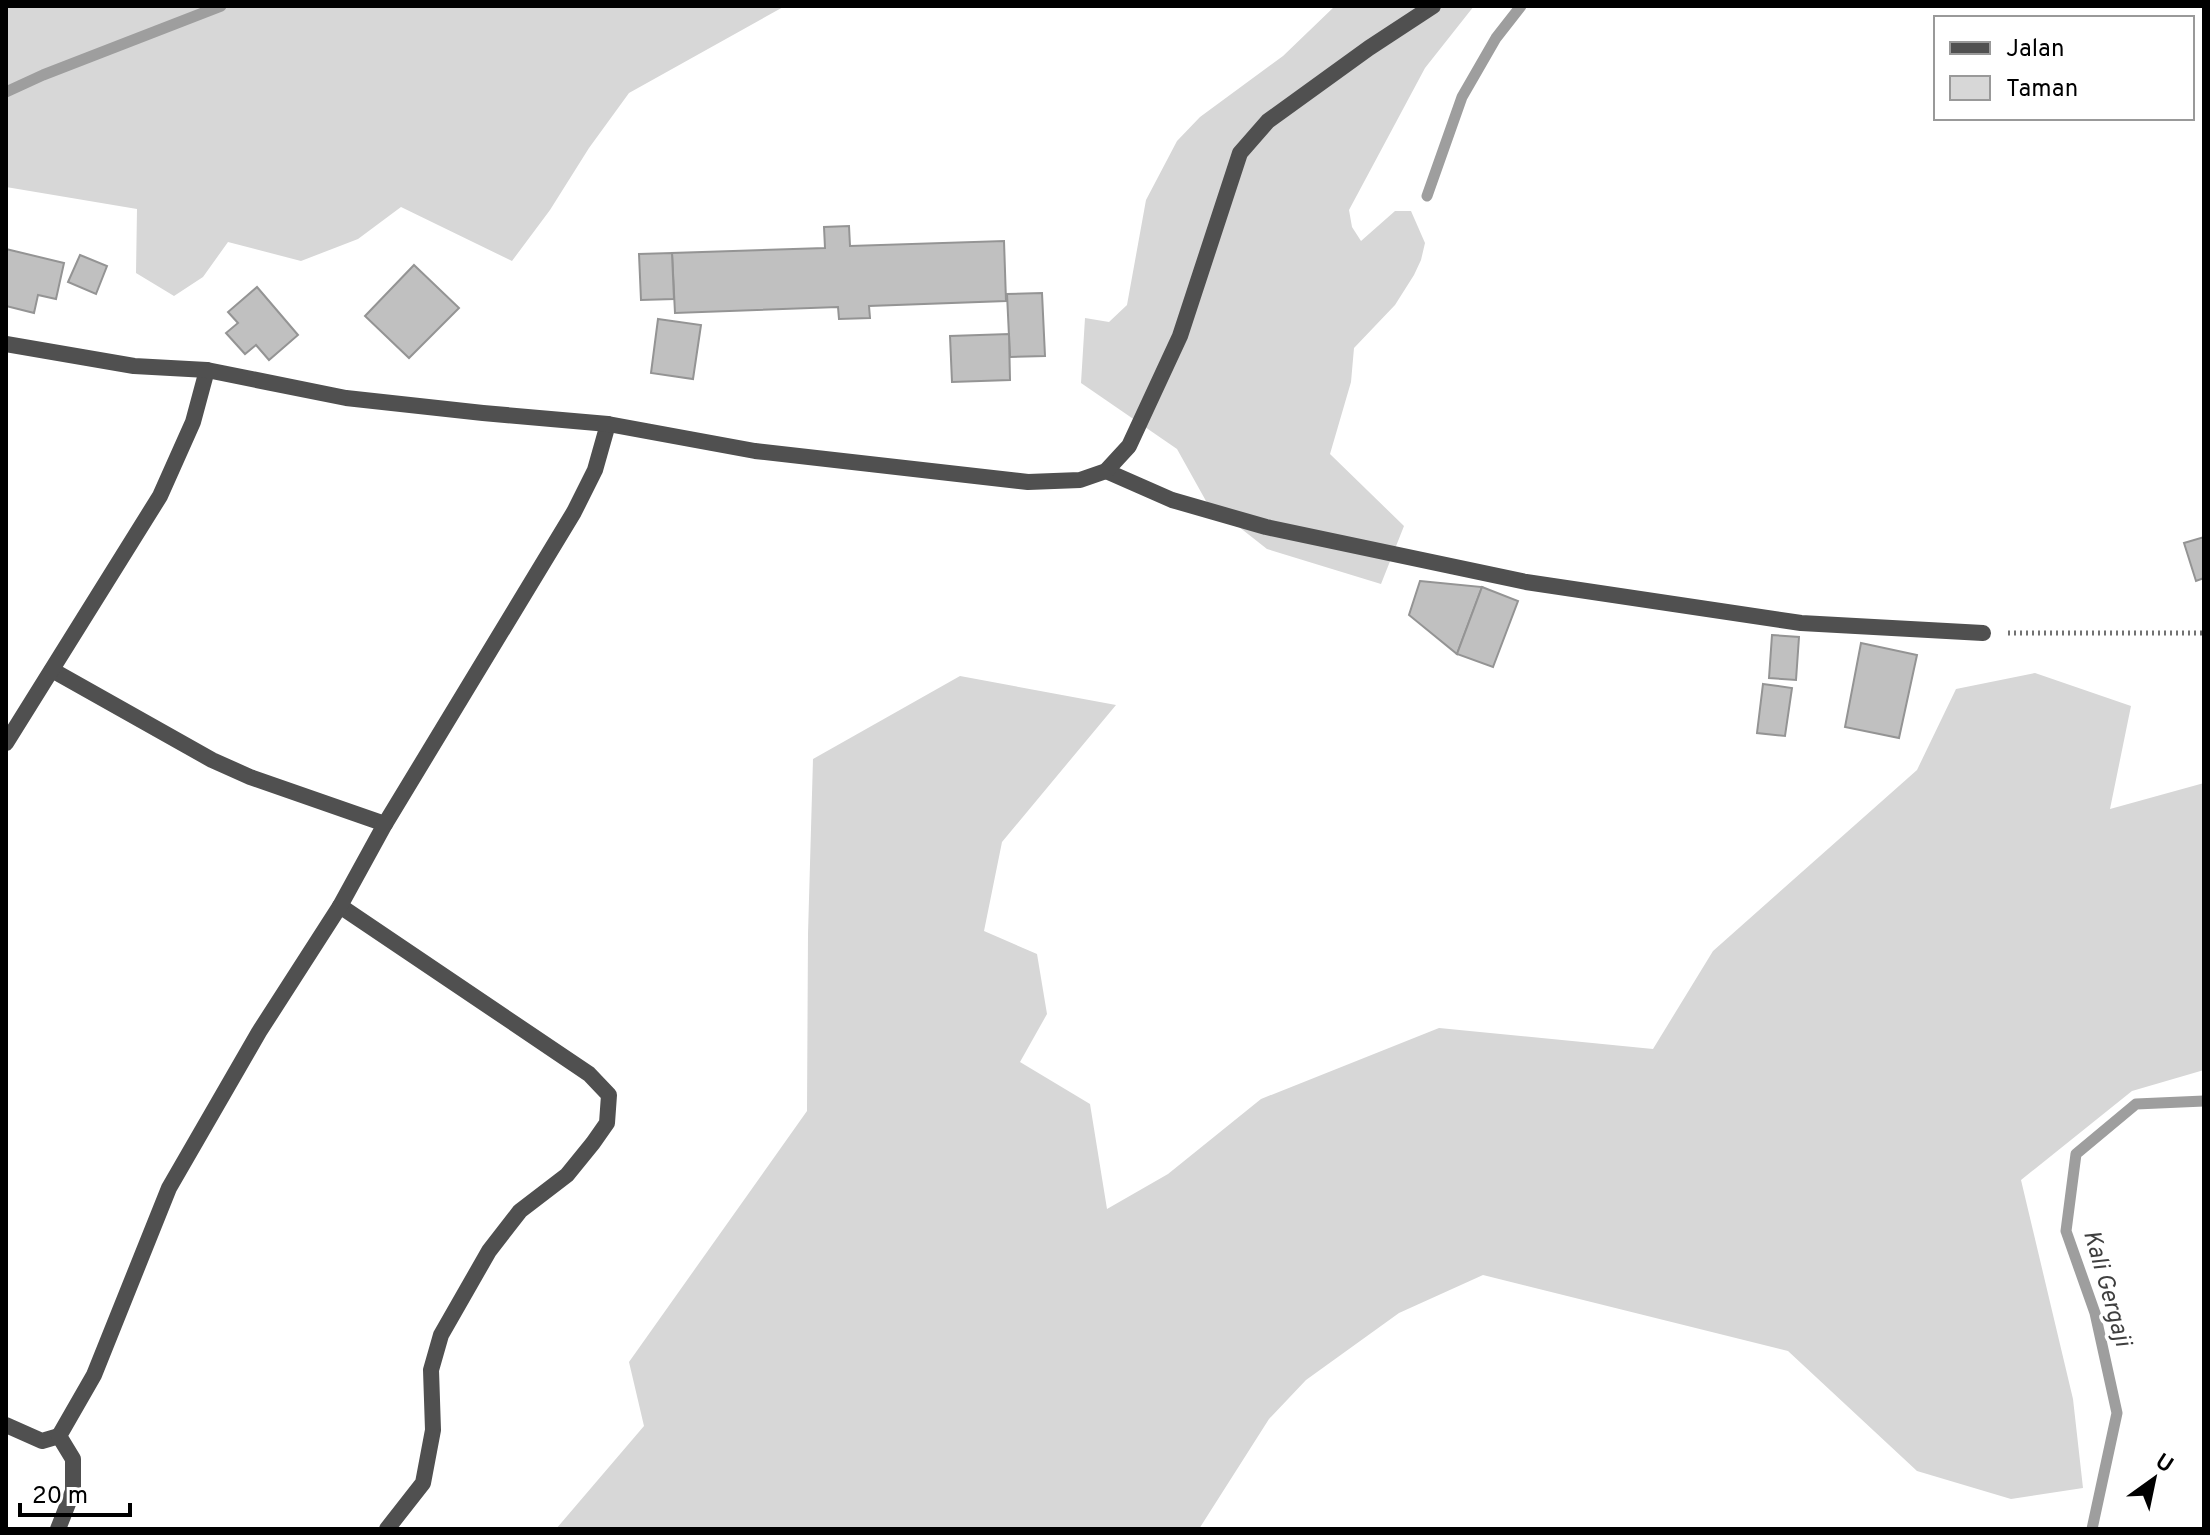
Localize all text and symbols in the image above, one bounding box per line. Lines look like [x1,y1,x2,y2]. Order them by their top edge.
legend [1934,16,2194,120]
text: Jalan [2006,35,2064,65]
text: Taman [2006,75,2078,105]
water label: Kali Gergaji [2075,1227,2137,1351]
north arrow [2114,1439,2194,1519]
text: U [2150,1449,2177,1480]
scale bar [20,1467,130,1517]
text: 20 m [32,1482,88,1512]

